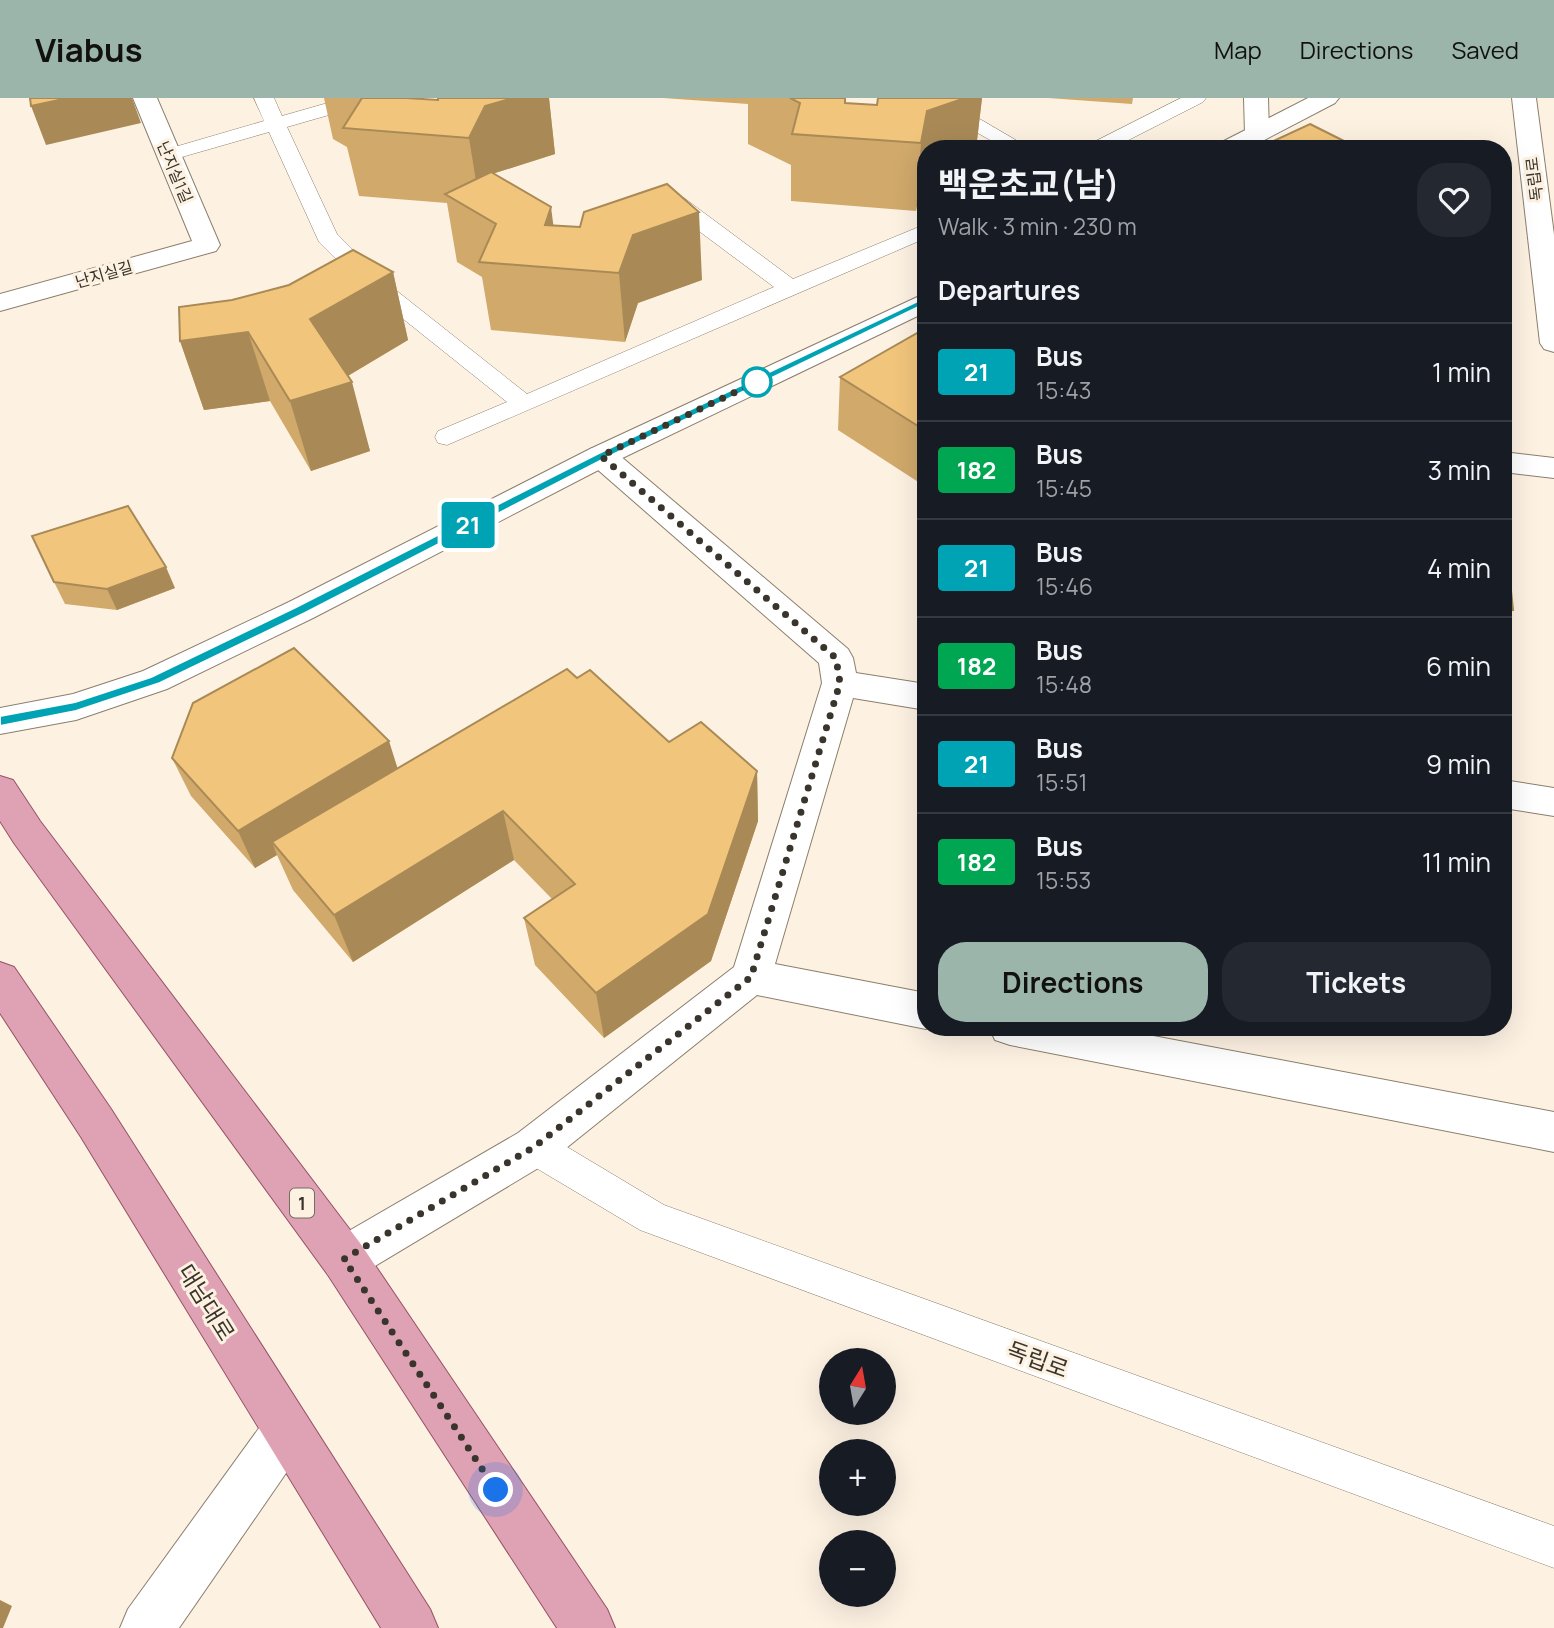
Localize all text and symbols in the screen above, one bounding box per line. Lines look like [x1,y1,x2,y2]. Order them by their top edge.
text: Viabus [35,27,143,72]
text: Map [1214,33,1262,66]
text: Directions [1300,33,1413,66]
text: Saved [1451,33,1519,66]
street label: 난지실1길 [152,138,198,206]
street label: 독립로 [1520,155,1548,202]
text: 백운초교(남) [938,161,1120,206]
button: heart [1417,163,1491,237]
text: Walk · 3 min · 230 m [938,210,1137,242]
street label: 난지실길 [73,255,135,293]
text: Departures [938,272,1080,308]
text: Bus [1036,338,1083,374]
text: 1 min [1432,354,1491,390]
text: 21 [964,355,989,388]
unlabelled marker [742,367,772,397]
text: 15:43 [1036,374,1091,406]
text: Bus [1036,436,1083,472]
text: 3 min [1428,452,1491,488]
text: 182 [957,453,996,486]
text: 15:45 [1036,472,1092,504]
line badge: 21 [436,502,500,548]
text: 21 [456,508,480,541]
text: Bus [1036,534,1083,570]
text: 4 min [1427,550,1491,586]
text: 21 [964,551,989,584]
text: 15:46 [1036,570,1093,602]
text: Bus [1036,632,1083,668]
text: 6 min [1426,648,1491,684]
text: 182 [957,649,996,682]
text: 15:48 [1036,668,1092,700]
text: Bus [1036,730,1083,766]
text: 9 min [1426,746,1491,782]
text: 21 [964,747,989,780]
text: 15:51 [1036,766,1087,798]
text: Bus [1036,828,1083,864]
text: 11 min [1422,844,1491,880]
text: 182 [957,845,996,878]
text: 15:53 [1036,864,1091,896]
button: Directions [938,942,1208,1022]
button: Tickets [1222,942,1491,1022]
road number: 1 [290,1188,314,1218]
street label: 대남대로 [171,1258,243,1346]
street label: 독립로 [1003,1333,1073,1385]
north arrow [819,1348,896,1424]
map controls [819,1348,896,1607]
button: + [819,1439,896,1516]
your location [478,1472,513,1507]
button: − [819,1530,896,1607]

